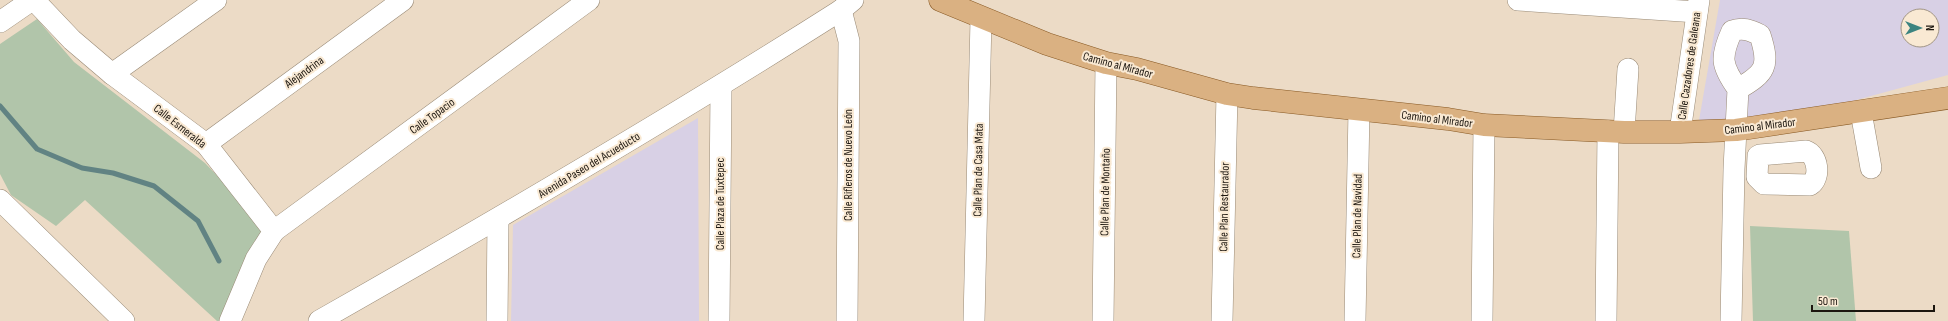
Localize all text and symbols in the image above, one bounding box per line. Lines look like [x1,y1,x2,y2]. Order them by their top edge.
north arrow [1900,8,1940,48]
street label: Calle Cazadores de Galeana [1675,11,1705,121]
text: N [1923,25,1936,31]
street label: Camino al Mirador [1081,49,1155,82]
street label: Alejandrina [281,53,327,92]
street label: Calle Topacio [407,95,458,138]
street label: Calle Esmeralda [150,101,209,152]
street label: Camino al Mirador [1400,108,1474,131]
street label: Calle Rifleros de Nuevo León [841,109,856,221]
street label: Camino al Mirador [1724,115,1797,138]
street label: Calle Plan de Casa Mata [970,123,987,217]
street label: Avenida Paseo del Acueducto [535,129,643,202]
street label: Calle Plan de Montaño [1097,148,1114,236]
street label: Calle Plaza de Tuxtepec [713,158,728,250]
street label: Calle Plan Restaurador [1216,162,1233,252]
street label: Calle Plan de Navidad [1349,174,1366,258]
scale bar [1812,287,1934,313]
text: 50 m [1818,294,1838,309]

